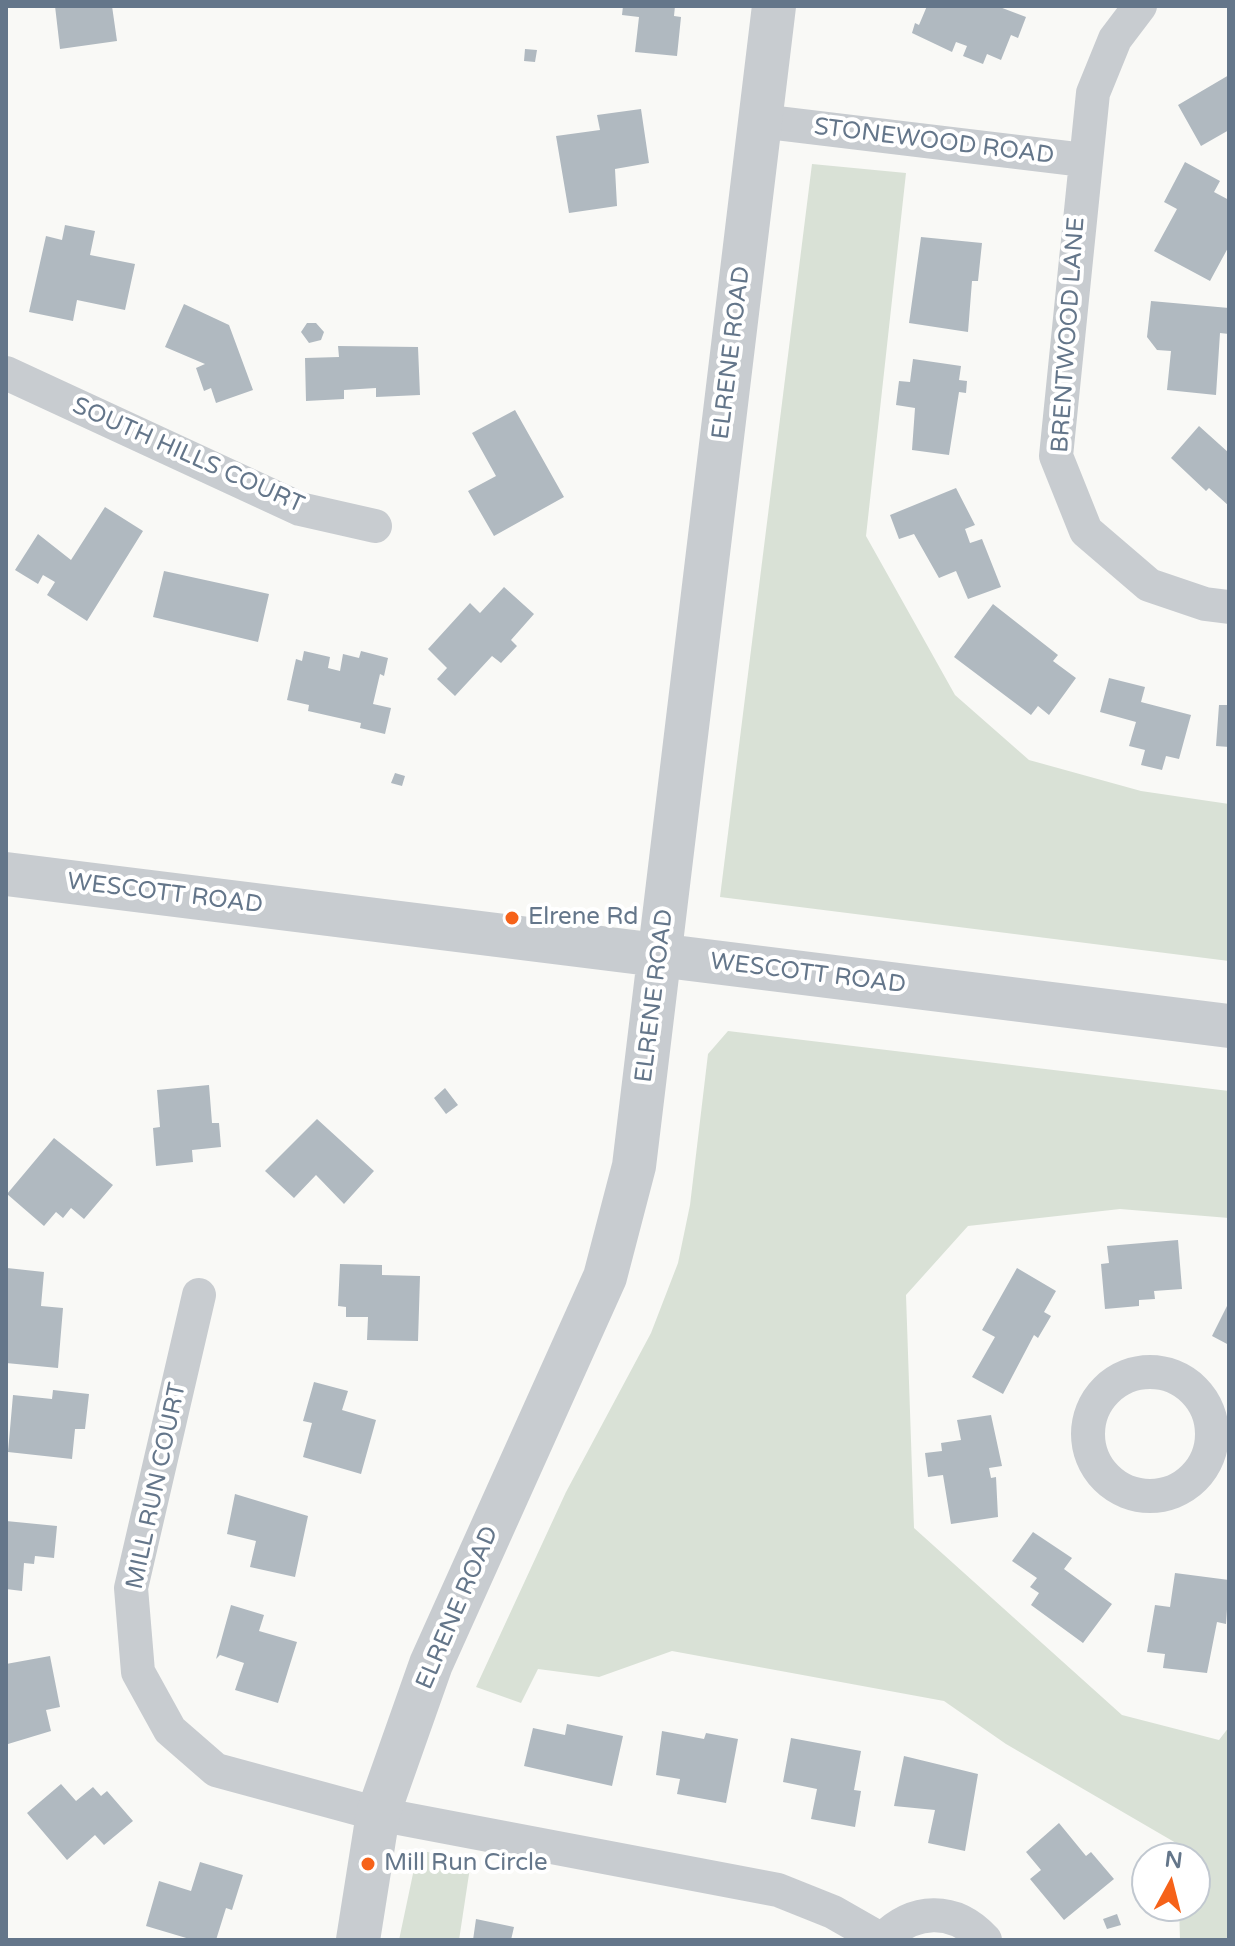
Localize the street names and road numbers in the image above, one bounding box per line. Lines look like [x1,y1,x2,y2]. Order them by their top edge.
street label: STONEWOOD ROAD [812,113,1056,171]
street label: BRENTWOOD LANE [1046,216,1092,454]
street label: ELRENE ROAD [707,265,757,441]
street label: SOUTH HILLS COURT [68,392,308,520]
street label: WESCOTT ROAD [65,868,265,920]
street label: ELRENE ROAD [630,908,680,1084]
street label: WESCOTT ROAD [708,948,908,1000]
street label: MILL RUN COURT [121,1380,193,1592]
street label: ELRENE ROAD [411,1522,505,1694]

